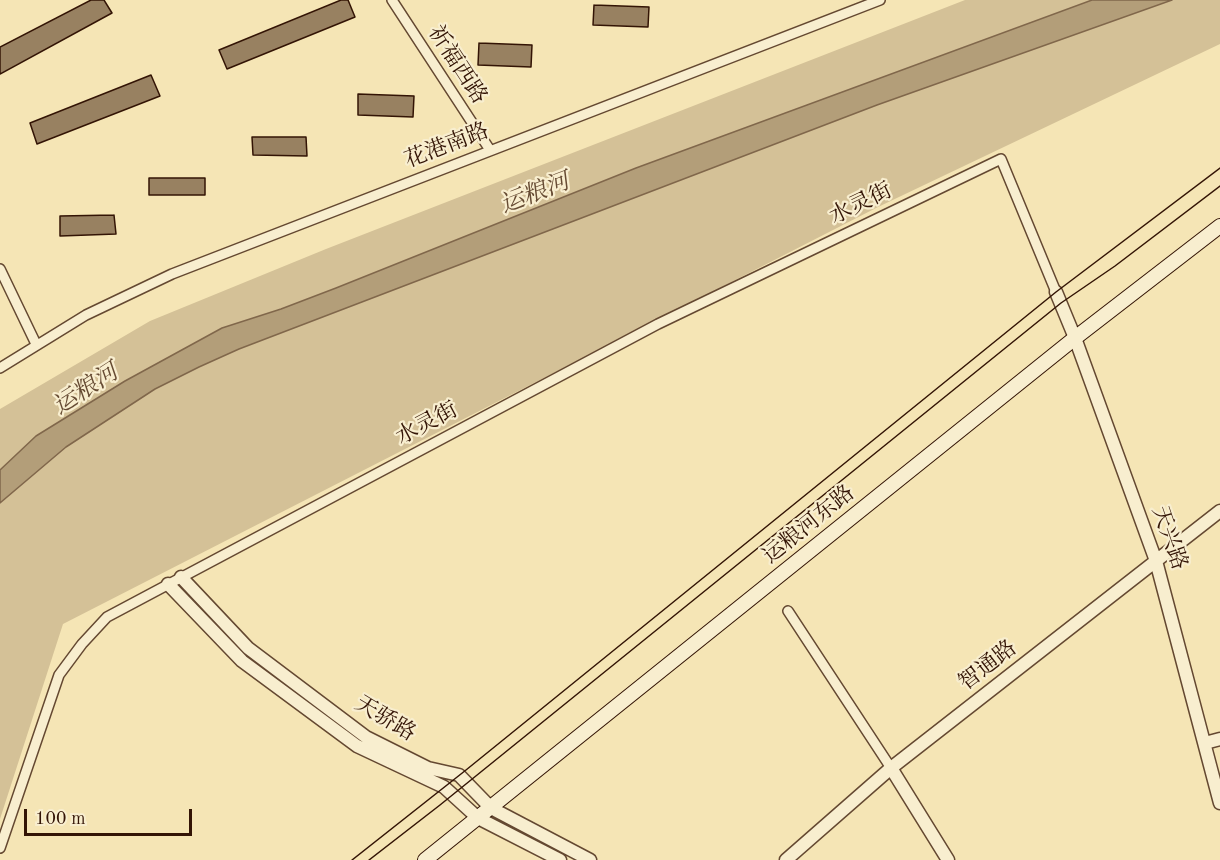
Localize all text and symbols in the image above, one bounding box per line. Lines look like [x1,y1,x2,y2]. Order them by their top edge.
street label: 祈福西路 [422,21,492,109]
street label: 花港南路 [401,118,493,174]
water label: 运粮河 [496,168,574,220]
street label: 水灵街 [826,178,896,230]
water label: 运粮河 [48,358,124,422]
street label: 水灵街 [392,397,462,451]
street label: 运粮河东路 [758,480,860,570]
street label: 天兴路 [1146,503,1192,573]
street label: 智通路 [954,635,1022,697]
street label: 天骄路 [350,691,420,747]
scale bar [27,797,195,835]
text: 100 m [35,810,86,828]

